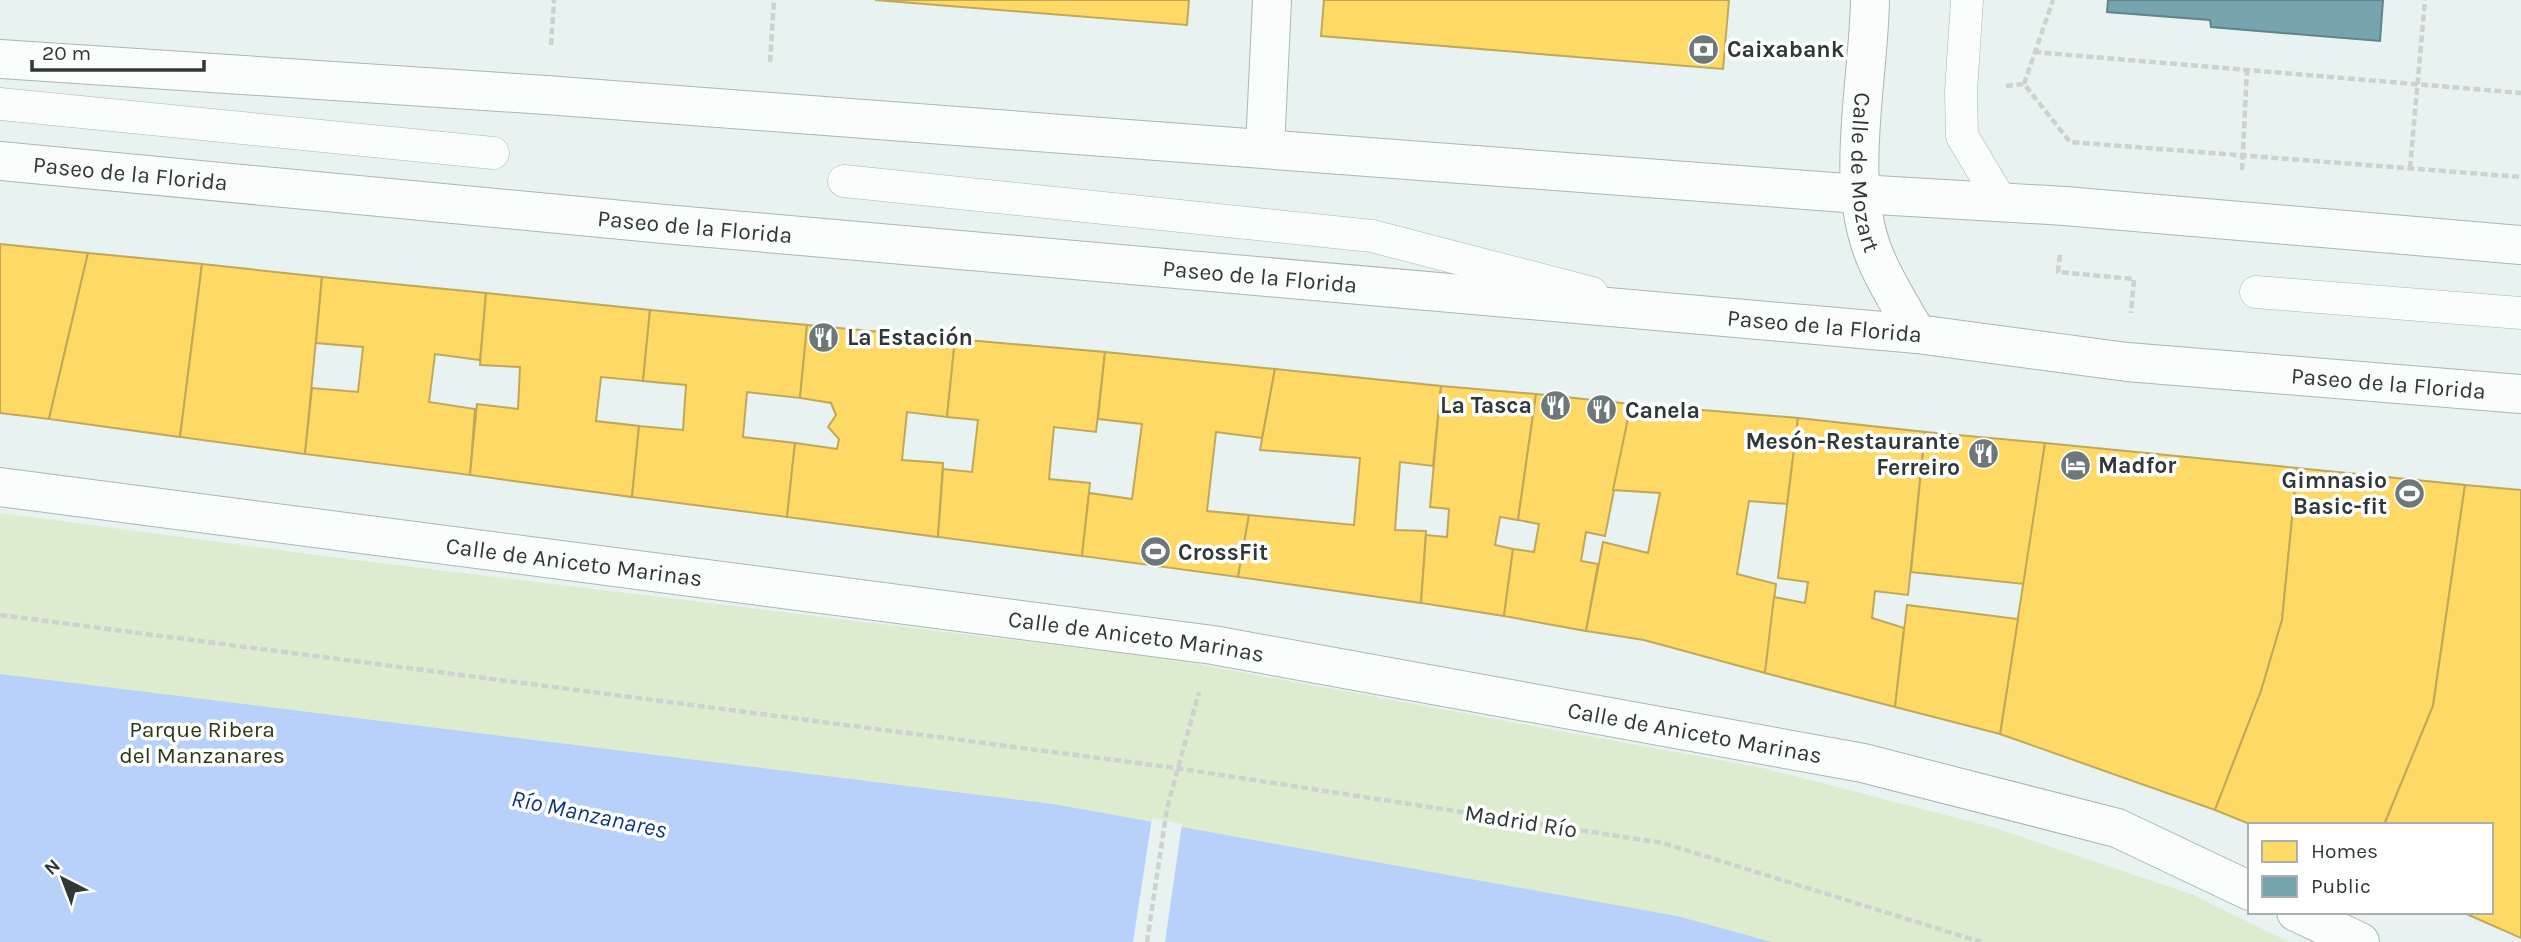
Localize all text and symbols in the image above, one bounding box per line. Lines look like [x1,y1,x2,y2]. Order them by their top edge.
scale bar [32,28,203,72]
bank icon: Caixabank [1687,32,1721,66]
place label: Caixabank [1727,36,1845,63]
text: 20 m [42,41,91,65]
street label: Calle de Mozart [1845,91,1885,256]
street label: Paseo de la Florida [32,151,229,197]
street label: Paseo de la Florida [596,205,793,249]
street label: Paseo de la Florida [1161,255,1358,299]
street label: Paseo de la Florida [1726,304,1923,348]
restaurant icon: La Estación [807,320,841,354]
place label: La Estación [847,324,973,351]
street label: Paseo de la Florida [2290,362,2487,405]
restaurant icon: La Tasca [1538,388,1572,422]
place label: La Tasca [1440,392,1532,419]
restaurant icon: Canela [1585,393,1619,427]
place label: Canela [1625,397,1700,424]
place label: Mesón-Restaurante Ferreiro [1745,428,1960,481]
restaurant icon: Mesón-Restaurante Ferreiro [1966,437,2000,471]
hotel icon: Madfor [2058,448,2092,482]
place label: Madfor [2098,452,2176,479]
place label: Gimnasio Basic-fit [2282,467,2387,520]
sports icon: Gimnasio Basic-fit [2393,476,2427,510]
street label: Calle de Aniceto Marinas [444,532,704,592]
sports icon: CrossFit [1138,535,1172,569]
place label: CrossFit [1178,539,1268,566]
street label: Calle de Aniceto Marinas [1007,605,1266,668]
street label: Calle de Aniceto Marinas [1565,697,1824,769]
park label: Parque Ribera del Manzanares [119,716,285,769]
water label: Río Manzanares [509,784,669,844]
street label: Madrid Río [1463,799,1579,844]
legend [2248,823,2493,914]
text: Homes [2311,839,2378,863]
north arrow [28,844,98,914]
text: N [40,854,65,880]
text: Public [2311,874,2371,898]

